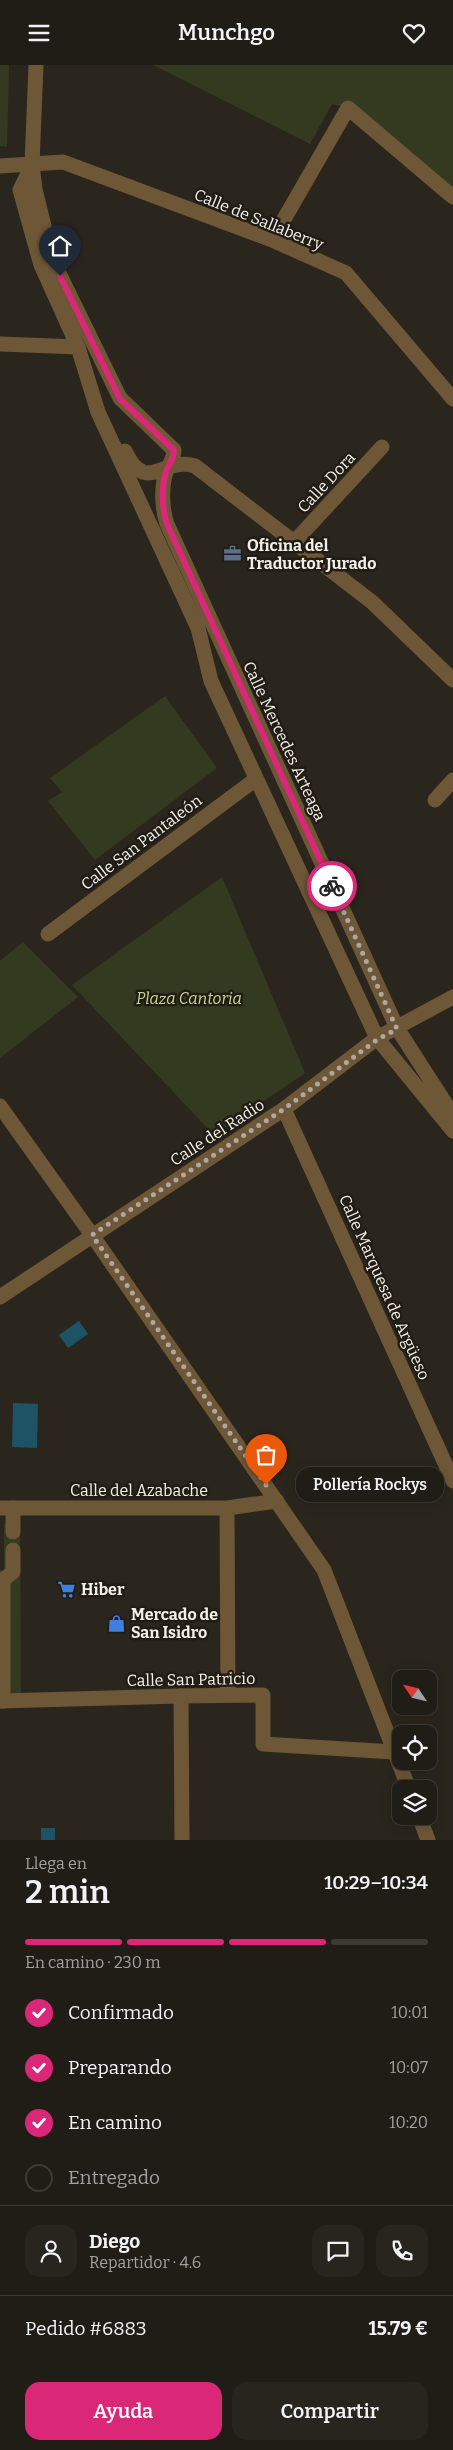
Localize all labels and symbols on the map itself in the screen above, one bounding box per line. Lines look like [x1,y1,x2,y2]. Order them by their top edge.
street label: Calle de Sallaberry [191,185,327,254]
pin [39,225,81,276]
street label: Calle Dora [294,448,359,517]
place label: Oficina del Traductor Jurado [247,536,377,573]
office icon: Oficina del Traductor Jurado [223,544,243,564]
street label: Calle Mercedes Arteaga [239,658,330,824]
street label: Calle San Pantaleón [77,791,205,894]
courier [307,861,357,911]
park label: Plaza Cantoria [136,989,242,1008]
street label: Calle del Radio [167,1095,268,1170]
street label: Calle Marquesa de Argüeso [335,1192,434,1383]
pin [245,1434,287,1485]
callout: Pollería Rockys [296,1467,444,1503]
street label: Calle del Azabache [70,1481,208,1500]
supermarket icon: Hiber [57,1579,77,1599]
place label: Hiber [81,1580,125,1599]
place label: Mercado de San Isidro [131,1605,218,1642]
shop icon: Mercado de San Isidro [107,1613,127,1633]
street label: Calle San Patricio [127,1669,255,1690]
north arrow [392,1670,438,1715]

